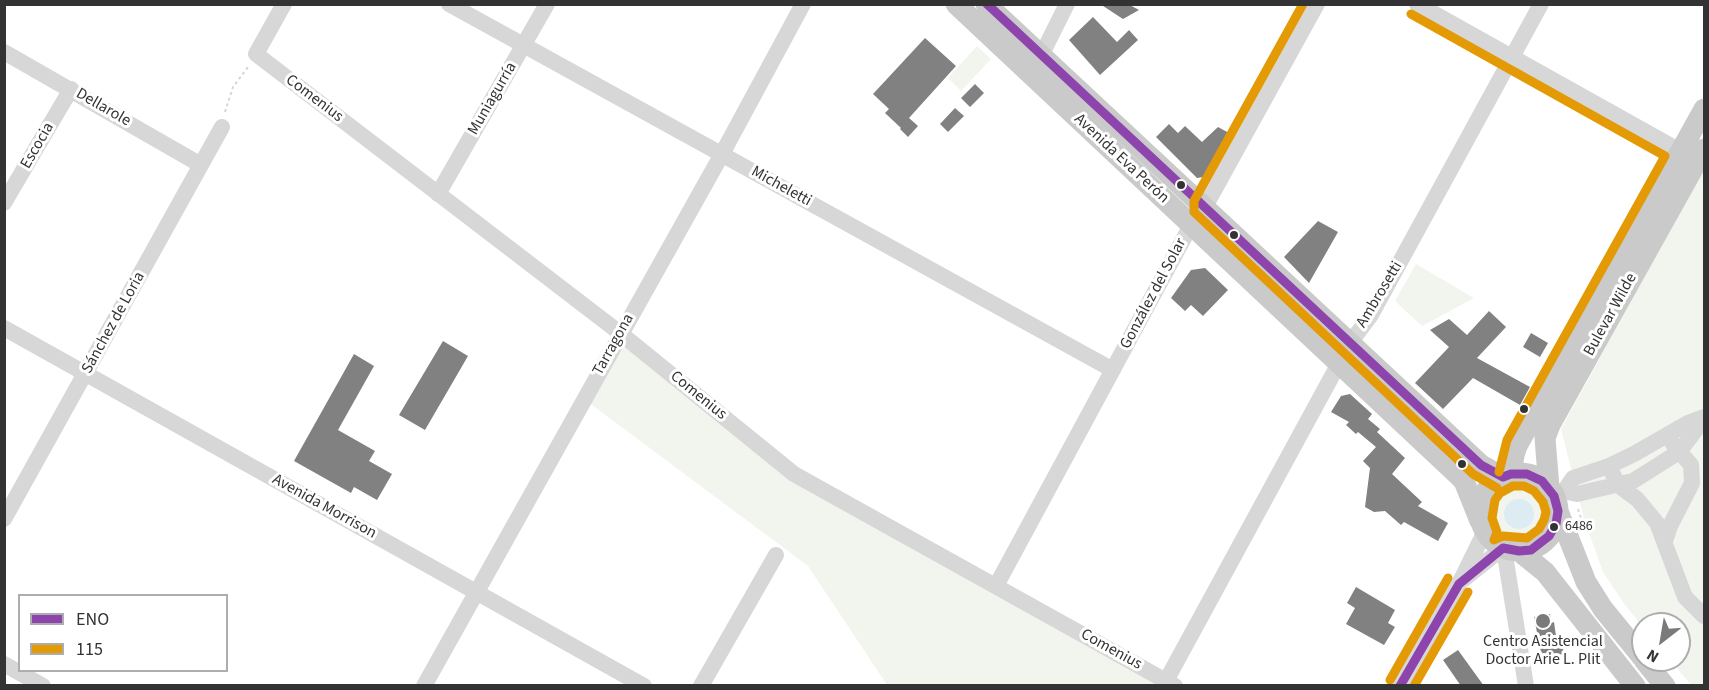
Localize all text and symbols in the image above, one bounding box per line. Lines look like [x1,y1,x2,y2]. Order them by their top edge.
street label: Muniagurría [464,59,522,139]
street label: Comenius [281,71,347,127]
street label: Dellarole [72,85,134,131]
street label: Avenida Eva Perón [1070,110,1172,208]
street label: Escocia [17,120,59,172]
street label: Micheletti [748,163,814,211]
unlabelled marker [1175,179,1187,191]
unlabelled marker [1228,229,1240,241]
street label: González del Solar [1117,235,1191,353]
street label: Ambrosetti [1353,258,1407,332]
street label: Sánchez de Loria [78,269,150,377]
street label: Bulevar Wilde [1580,270,1642,360]
street label: Tarragona [589,311,639,379]
street label: Comenius [666,367,730,425]
unlabelled marker [1518,403,1530,415]
unlabelled marker [1456,458,1468,470]
street label: Avenida Morrison [269,470,379,544]
place label: 6486 [1565,519,1593,535]
marker: 6486 [1548,521,1560,533]
legend [18,594,228,672]
text: ENO [76,607,109,632]
marker: Centro Asistencial Doctor Arie L. Plit [1534,612,1552,630]
north arrow [1631,612,1691,672]
street label: Comenius [1077,625,1145,675]
place label: Centro Asistencial Doctor Arie L. Plit [1483,632,1603,670]
text: 115 [76,637,103,662]
text: N [1643,644,1663,668]

